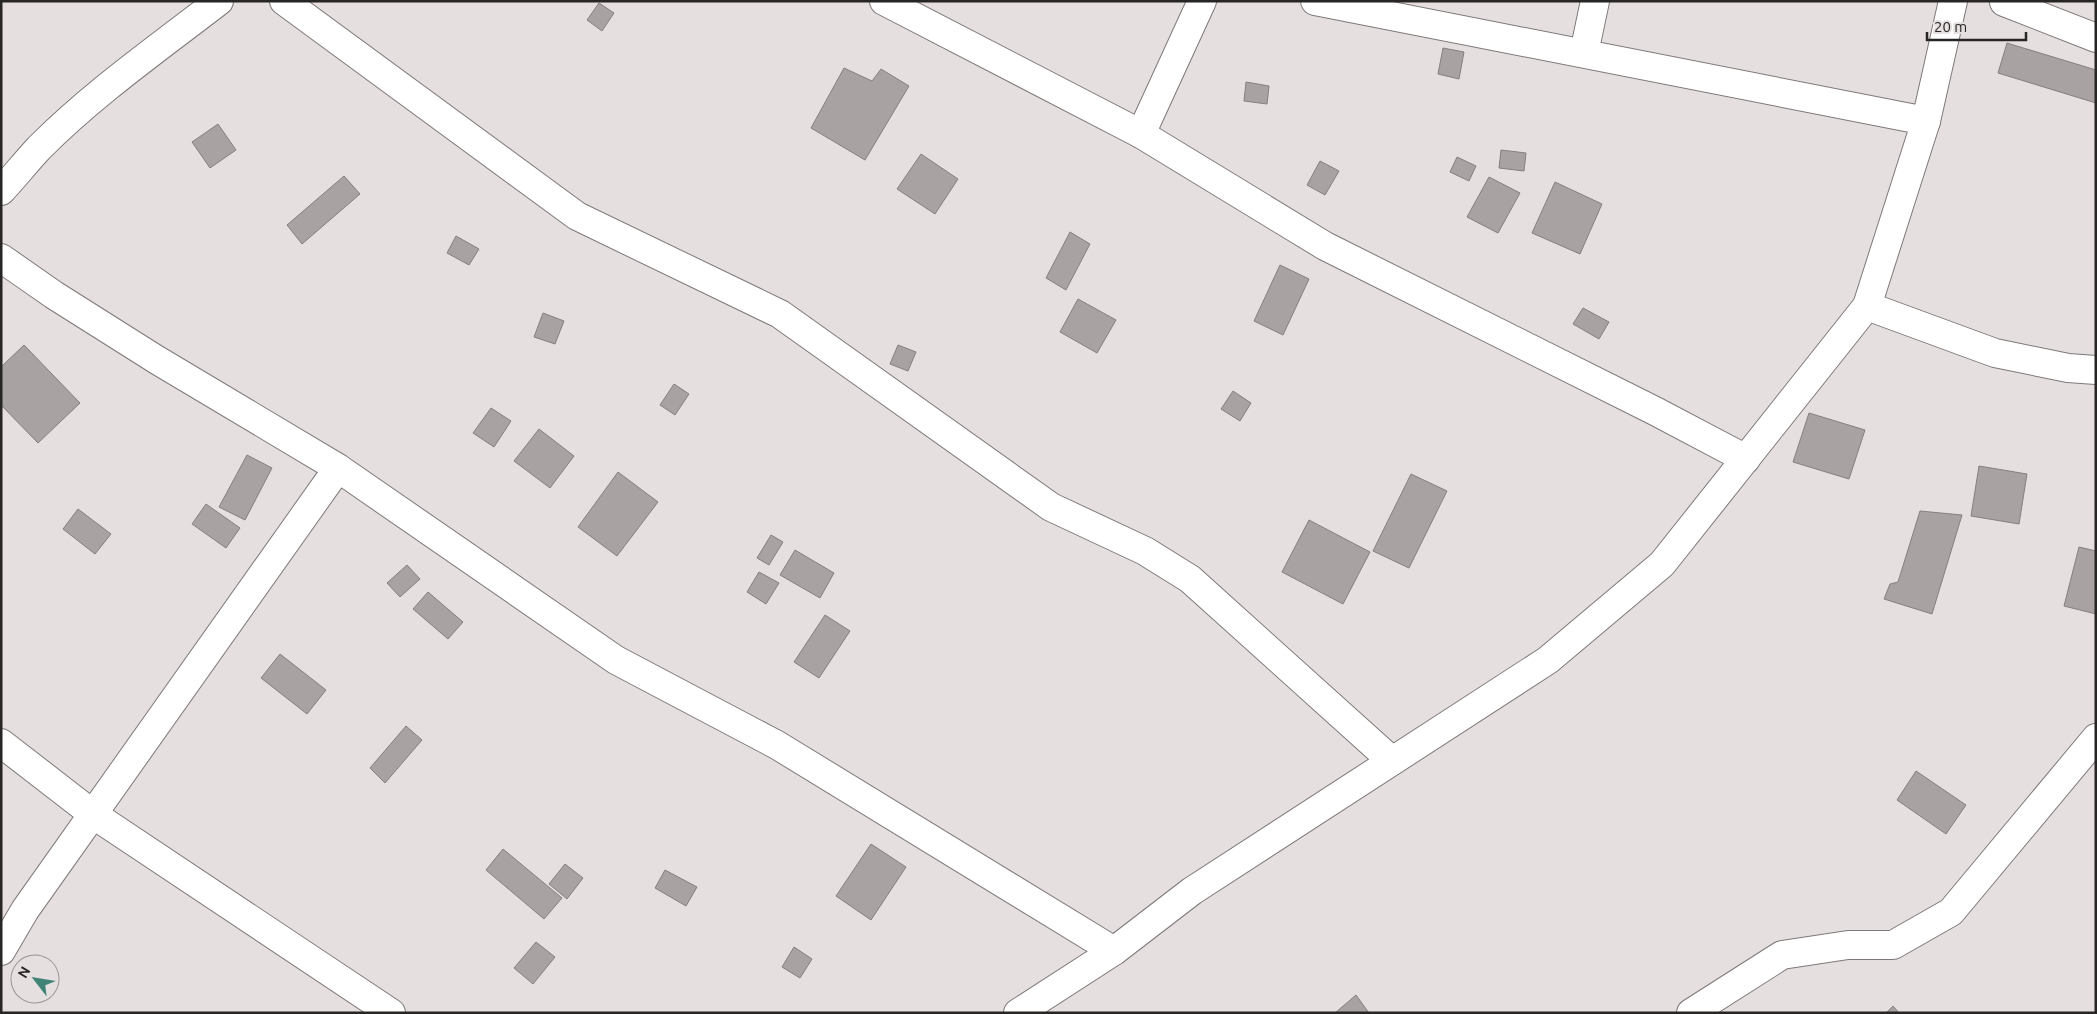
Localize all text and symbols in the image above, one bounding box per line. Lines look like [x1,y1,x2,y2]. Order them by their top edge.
scale bar [1927,10,2026,42]
text: 20 m [1934,18,1967,35]
north arrow [10,954,60,1004]
text: N [14,964,33,981]

